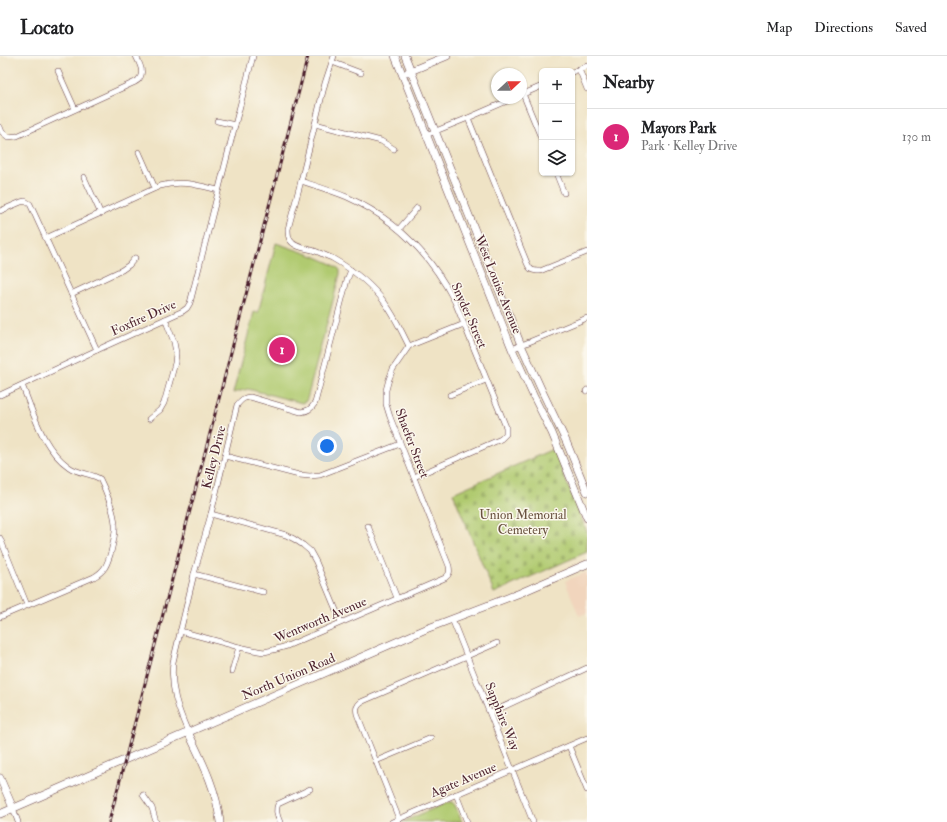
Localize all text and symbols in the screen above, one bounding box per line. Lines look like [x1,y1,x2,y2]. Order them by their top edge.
text: Locato [20,16,74,40]
text: Map [766,19,792,36]
text: Directions [814,19,873,36]
text: Saved [895,19,927,36]
north arrow [491,68,527,104]
map controls [539,68,575,176]
button: + [539,68,575,104]
text: Nearby [603,72,654,93]
button: − [539,104,575,140]
text: Mayors Park [641,119,716,138]
text: 1 [614,129,618,145]
text: 130 m [902,129,931,145]
text: Park · Kelley Drive [641,138,737,154]
button: layers [539,140,575,176]
street label: West Louise Avenue [471,232,525,337]
street label: Snyder Street [447,280,491,351]
street label: Foxfire Drive [108,296,179,339]
pin: 1 [269,335,295,365]
street label: Shaefer Street [391,406,433,480]
street label: Kelley Drive [198,423,231,491]
your location [317,436,337,456]
park label: Union Memorial Cemetery [479,507,567,539]
street label: Wentworth Avenue [271,593,369,647]
street label: North Union Road [239,650,338,704]
street label: Sapphire Way [480,680,523,753]
street label: Agate Avenue [427,759,499,801]

